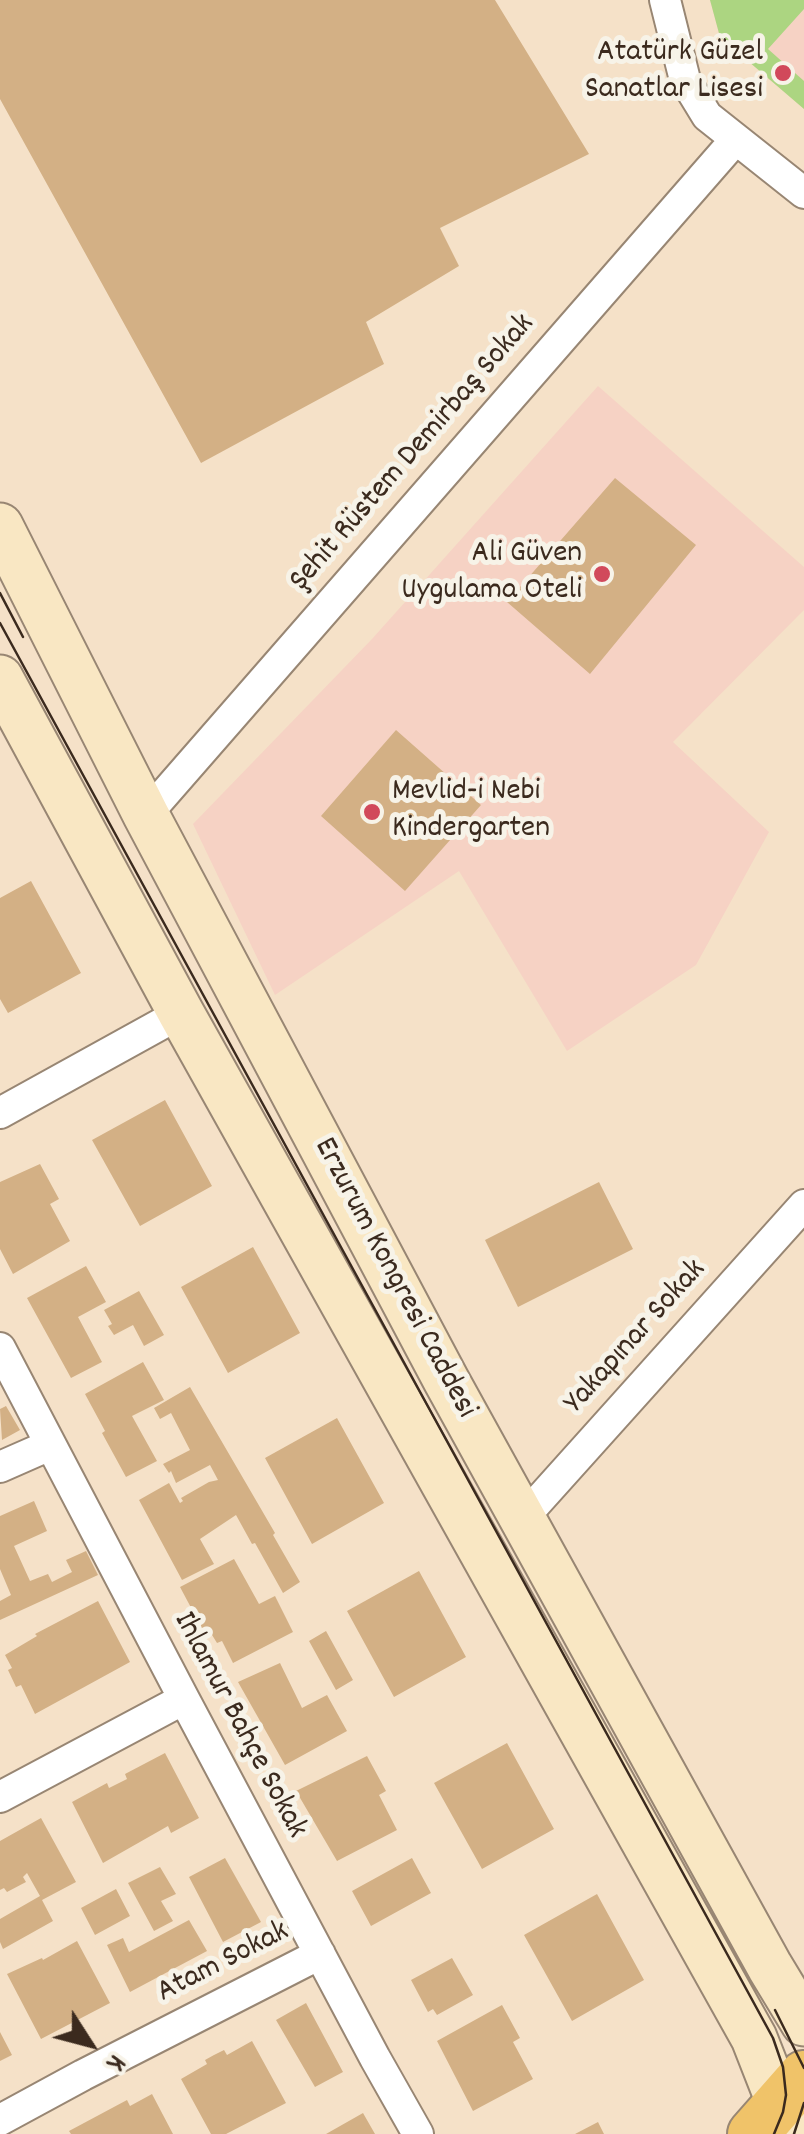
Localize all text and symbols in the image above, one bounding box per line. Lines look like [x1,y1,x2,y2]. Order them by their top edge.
place label: Atatürk Güzel Sanatlar Lisesi [585,36,763,111]
marker: Atatürk Güzel Sanatlar Lisesi [772,62,794,84]
street label: Şehit Rüstem Demirbaş Sokak [283,308,545,600]
place label: Ali Güven Uygulama Oteli [401,537,582,612]
marker: Ali Güven Uygulama Oteli [591,563,613,585]
place label: Mevlid-i Nebi Kindergarten [392,775,550,850]
marker: Mevlid-i Nebi Kindergarten [361,801,383,823]
street label: Erzurum Kongresi Caddesi [303,1132,483,1426]
street label: Yakapınar Sokak [558,1253,716,1423]
street label: Ihlamur Bahçe Sokak [162,1606,314,1846]
street label: Atam Sokak [151,1914,297,2014]
north arrow [40,1994,140,2094]
text: K [94,2045,134,2079]

